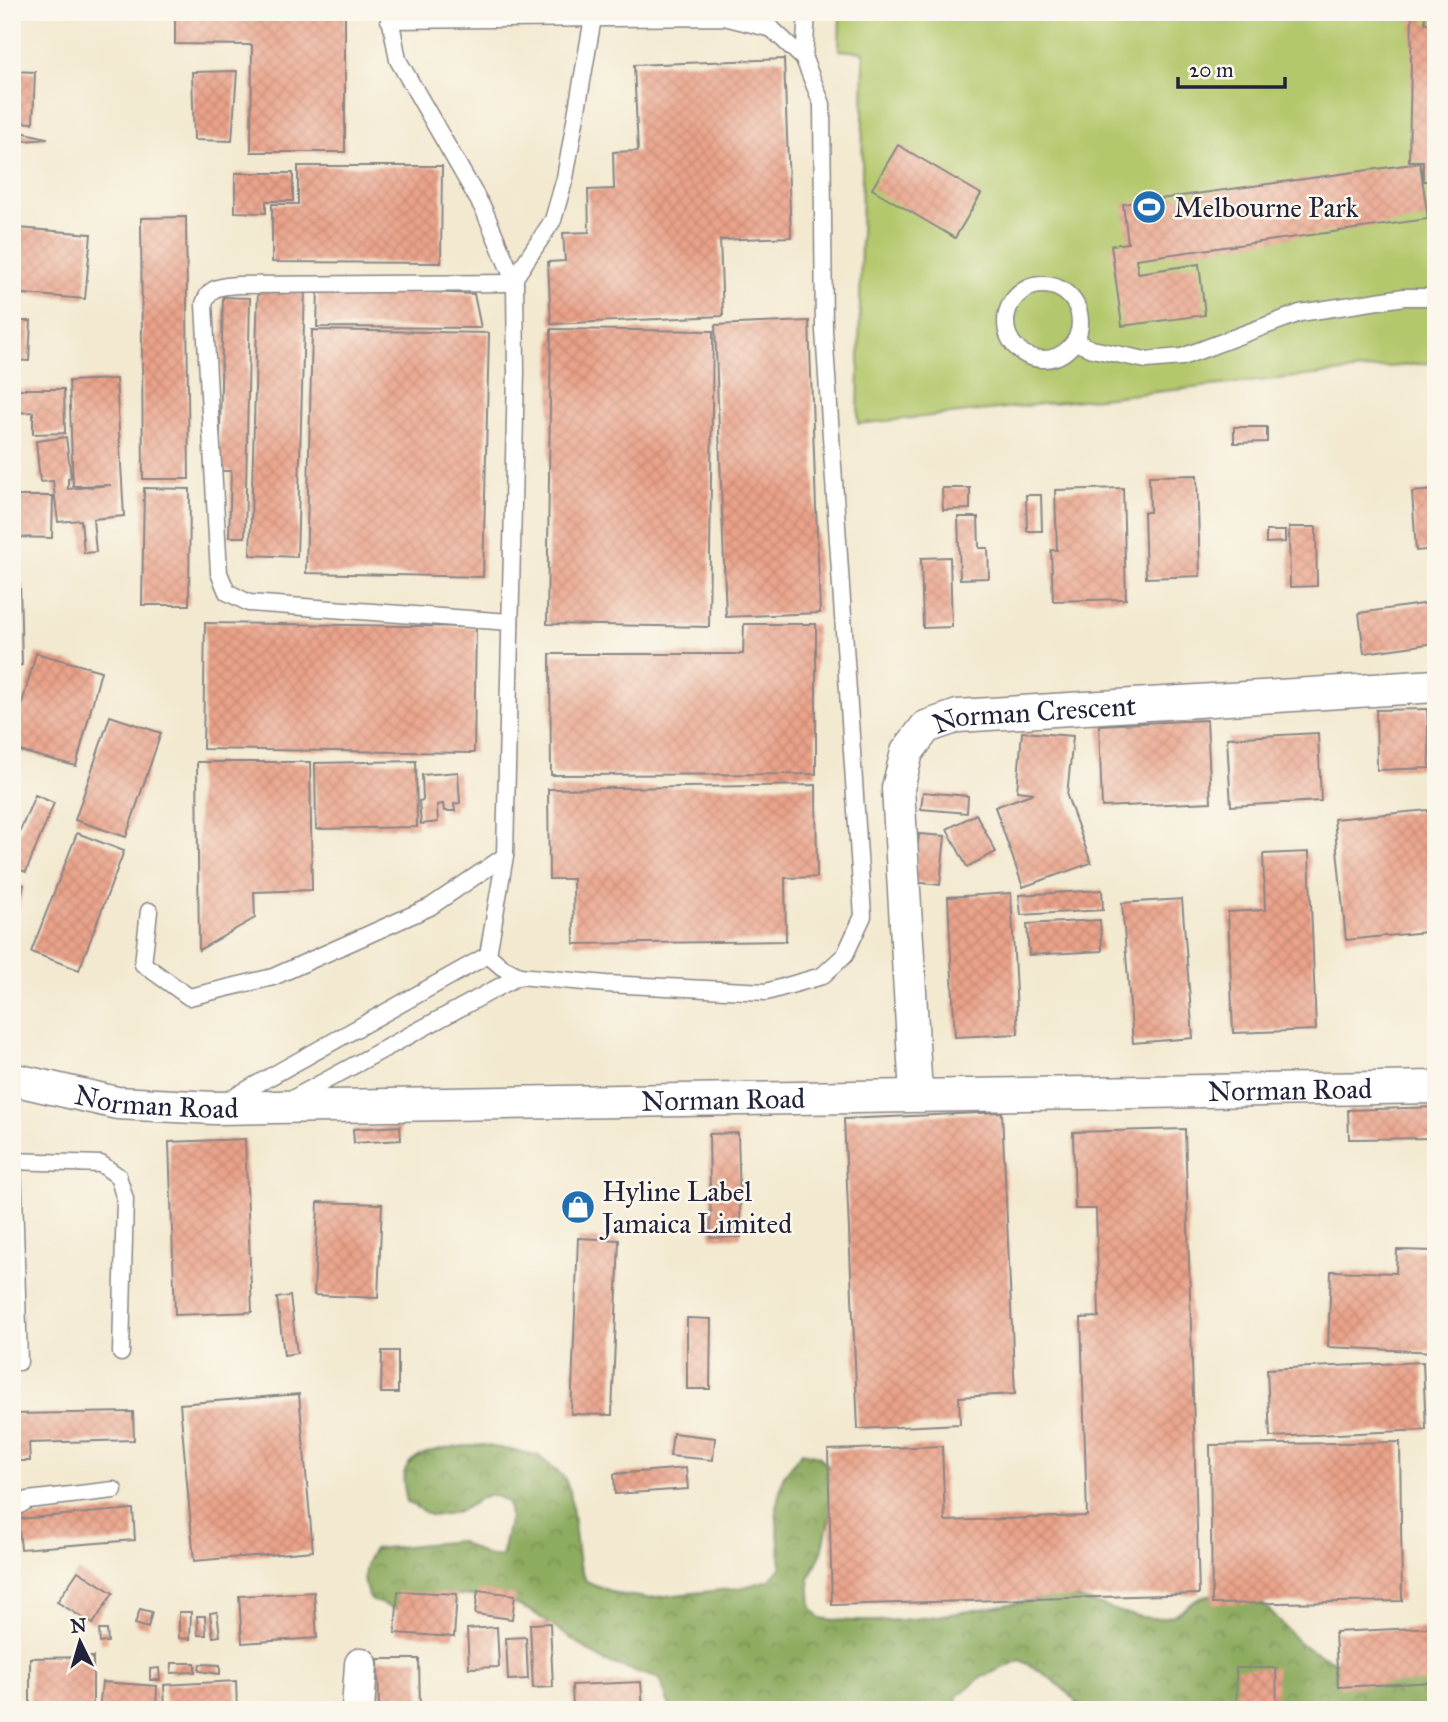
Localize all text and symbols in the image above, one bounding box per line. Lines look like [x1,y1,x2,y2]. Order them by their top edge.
scale bar [1178,46,1285,90]
text: 20 m [1189,57,1234,83]
sports icon: Melbourne Park [1130,188,1168,226]
place label: Melbourne Park [1174,190,1359,225]
street label: Norman Crescent [928,688,1137,741]
street label: Norman Road [1208,1071,1372,1109]
street label: Norman Road [71,1077,239,1126]
street label: Norman Road [641,1081,806,1119]
place label: Hyline Label Jamaica Limited [599,1174,792,1241]
shop icon: Hyline Label Jamaica Limited [559,1188,597,1226]
north arrow [46,1606,116,1676]
text: N [70,1613,88,1638]

